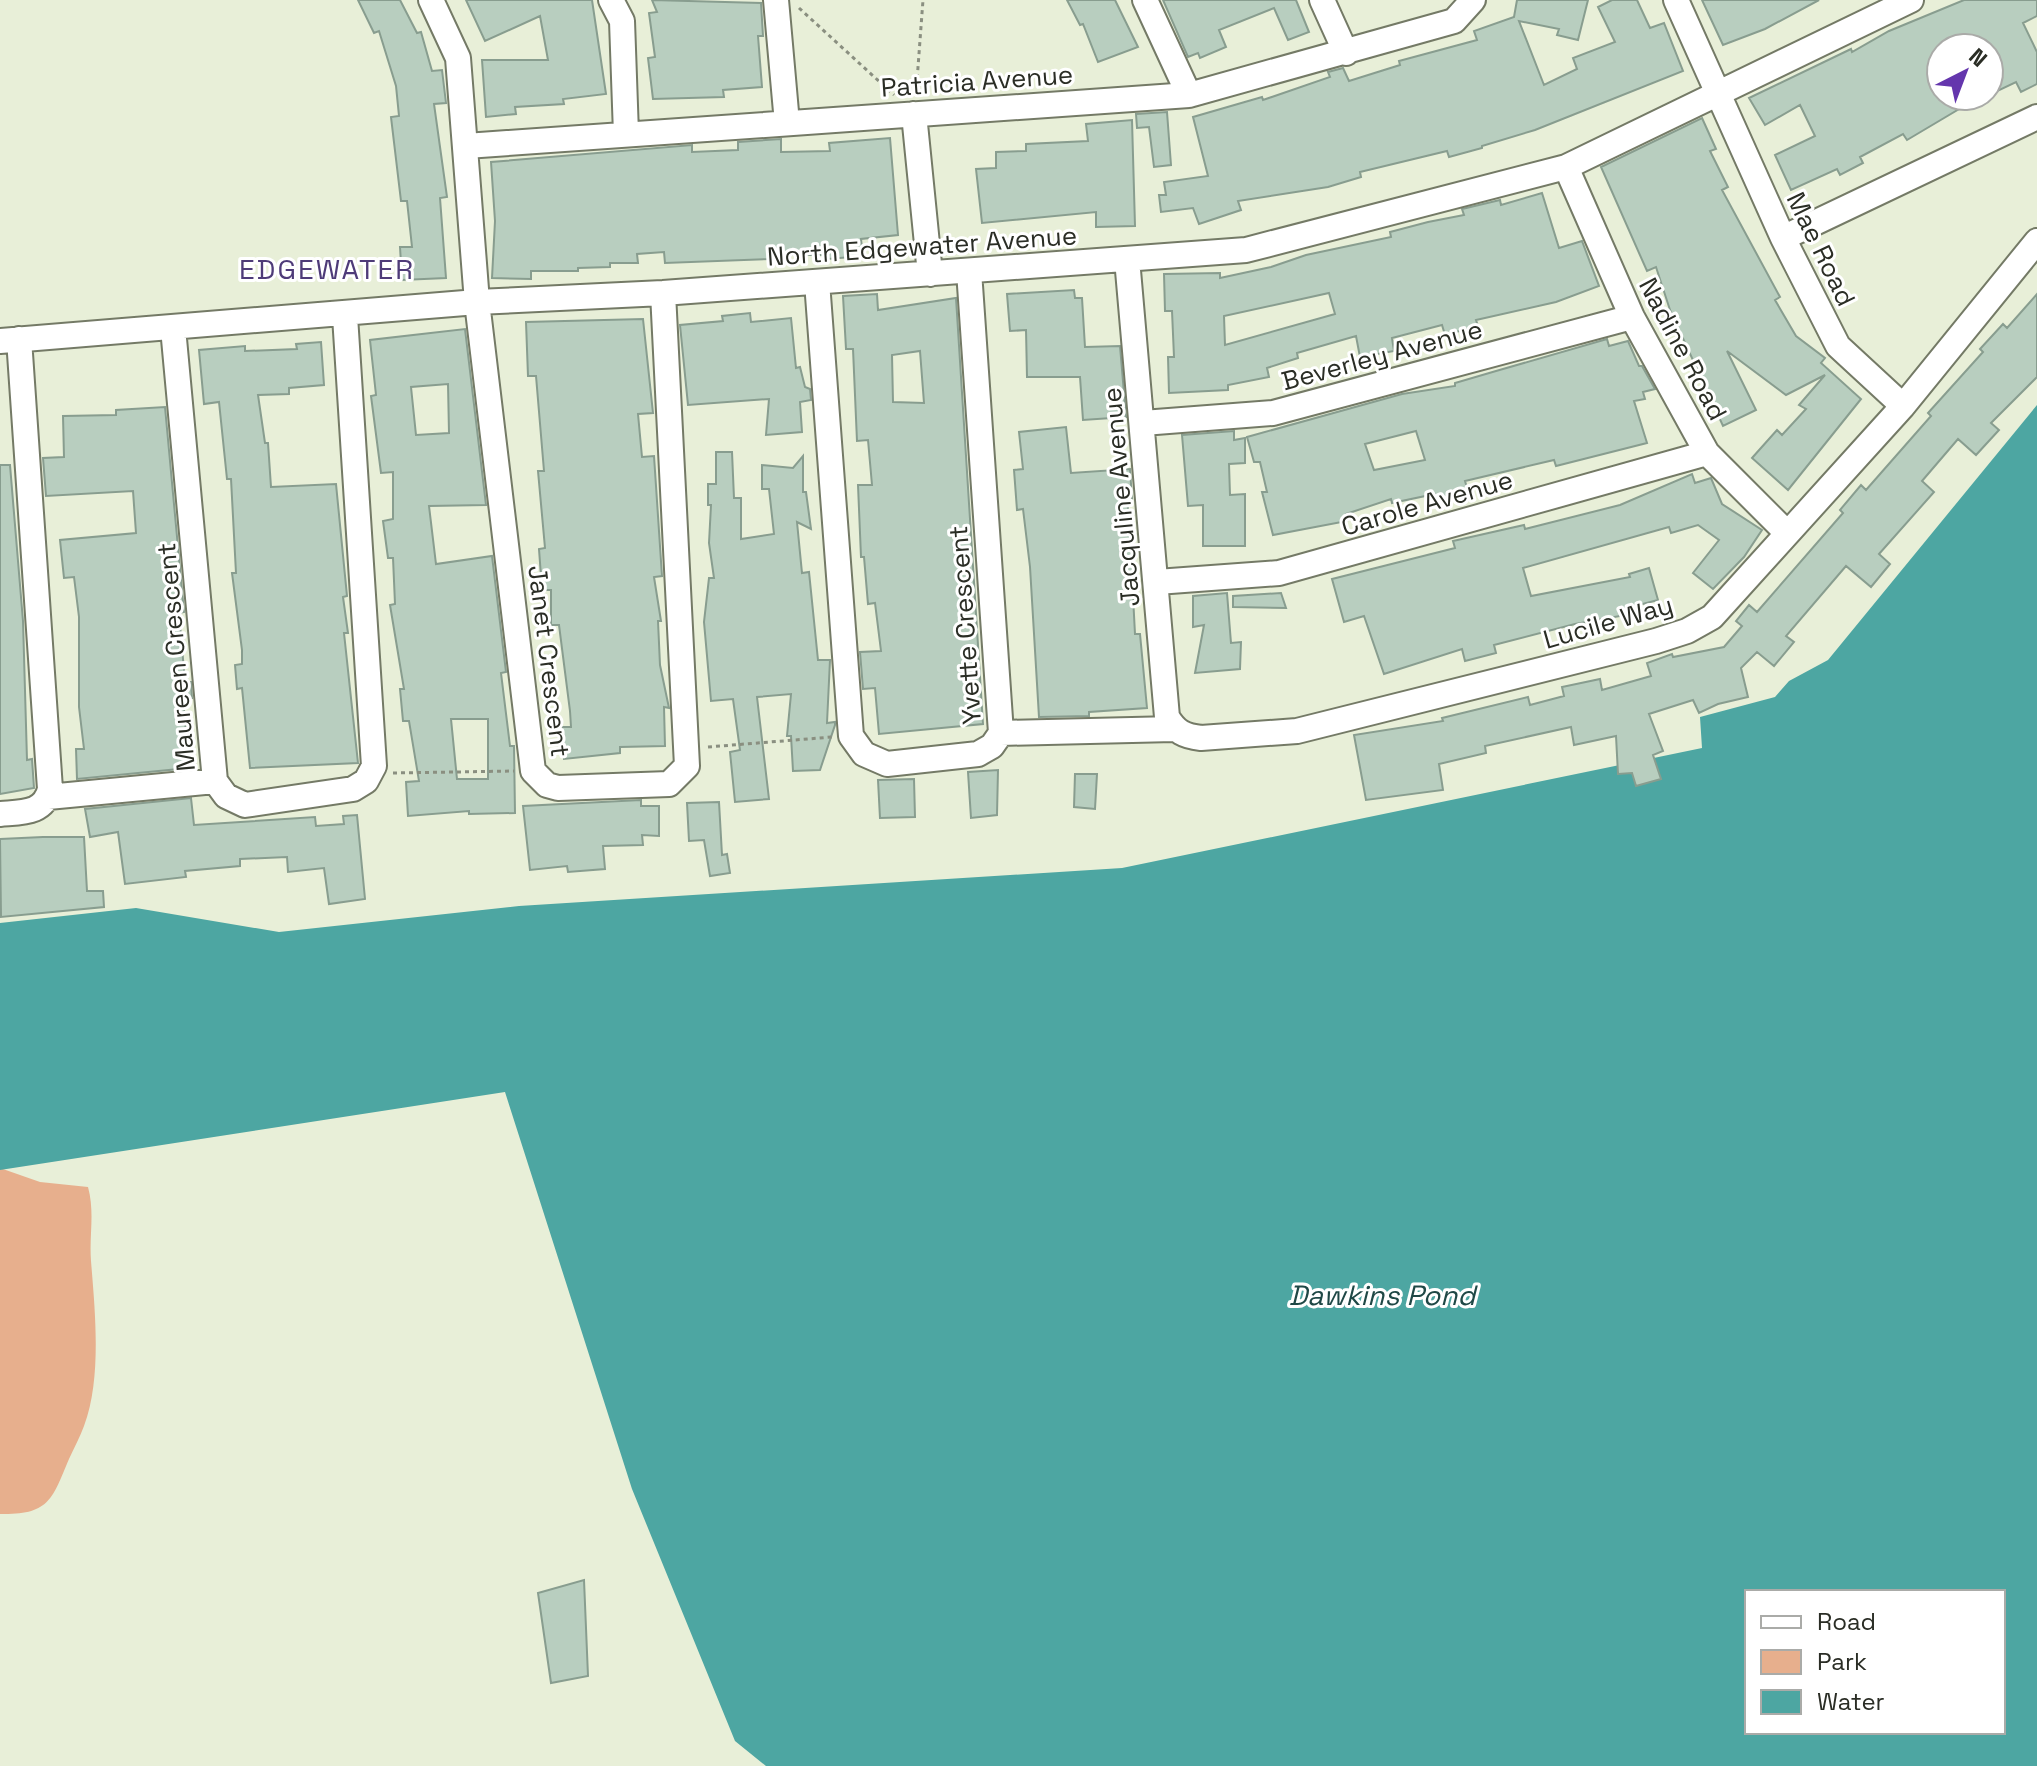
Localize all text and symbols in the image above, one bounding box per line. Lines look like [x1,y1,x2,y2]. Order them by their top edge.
north arrow [1925,32,2005,112]
text: N [1964,42,1993,72]
street label: Patricia Avenue [880,57,1074,105]
street label: Mae Road [1779,186,1863,312]
street label: North Edgewater Avenue [766,218,1078,274]
district label: EDGEWATER [239,251,415,287]
street label: Nadine Road [1631,272,1735,426]
street label: Beverley Avenue [1278,312,1486,398]
street label: Jacquline Avenue [1094,386,1148,608]
street label: Carole Avenue [1337,462,1517,544]
street label: Yvette Crescent [941,524,989,726]
street label: Maureen Crescent [149,541,203,773]
street label: Janet Crescent [520,563,578,759]
street label: Lucile Way [1539,587,1677,657]
water label: Dawkins Pond [1289,1277,1478,1313]
legend [1745,1590,2005,1734]
text: Road [1817,1606,1876,1637]
text: Park [1817,1646,1867,1677]
text: Water [1817,1686,1885,1717]

